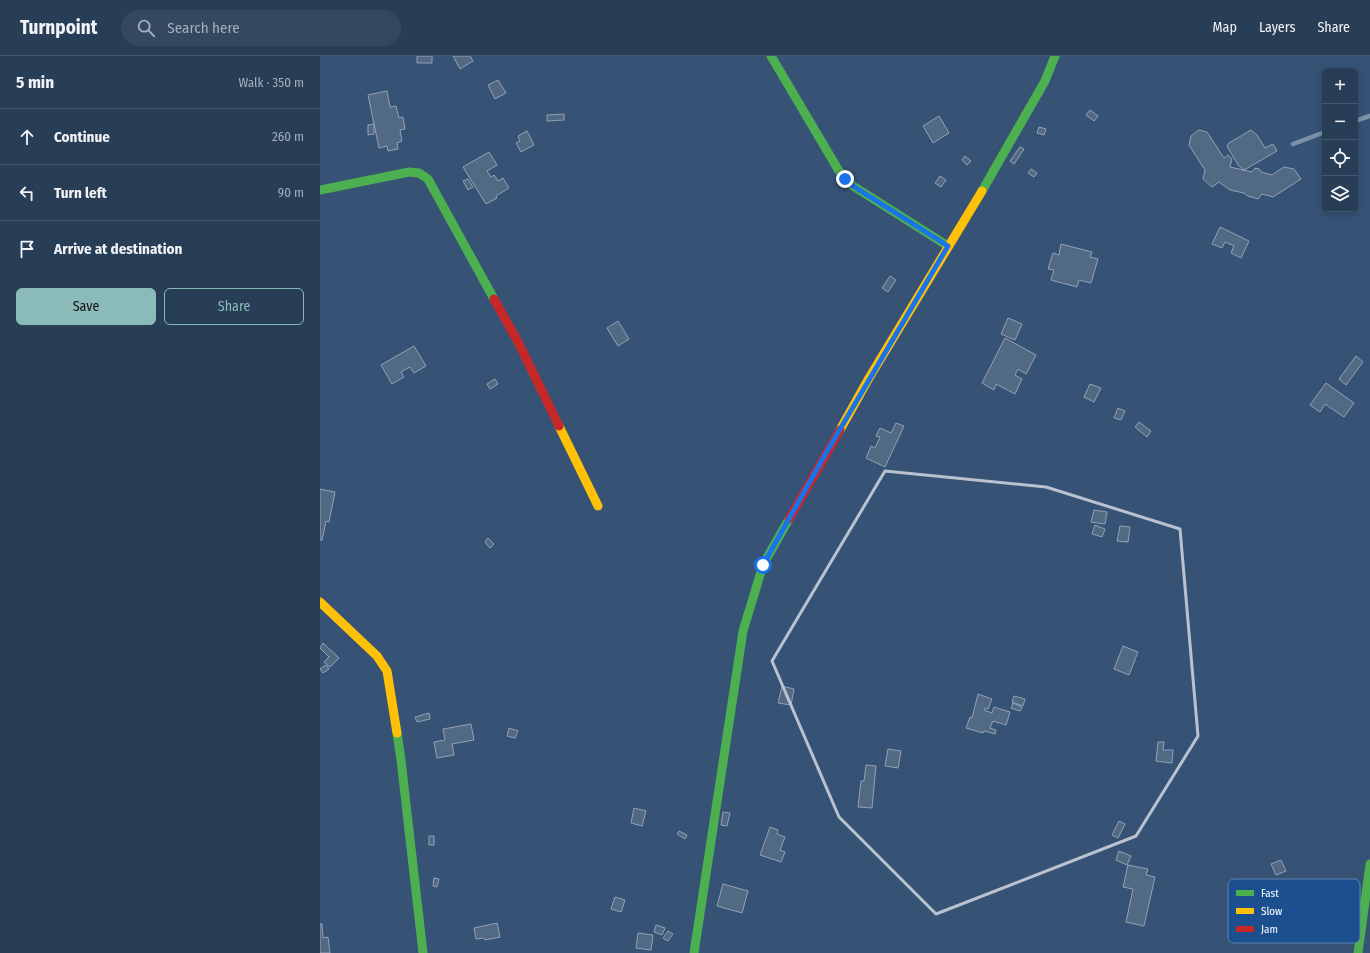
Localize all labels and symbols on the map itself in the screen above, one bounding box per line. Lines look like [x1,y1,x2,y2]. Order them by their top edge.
route end [836,170,854,188]
route start [754,556,772,574]
legend [1228,879,1360,943]
text: Fast [1261,887,1279,900]
text: Slow [1261,905,1282,918]
text: Jam [1261,923,1278,936]

